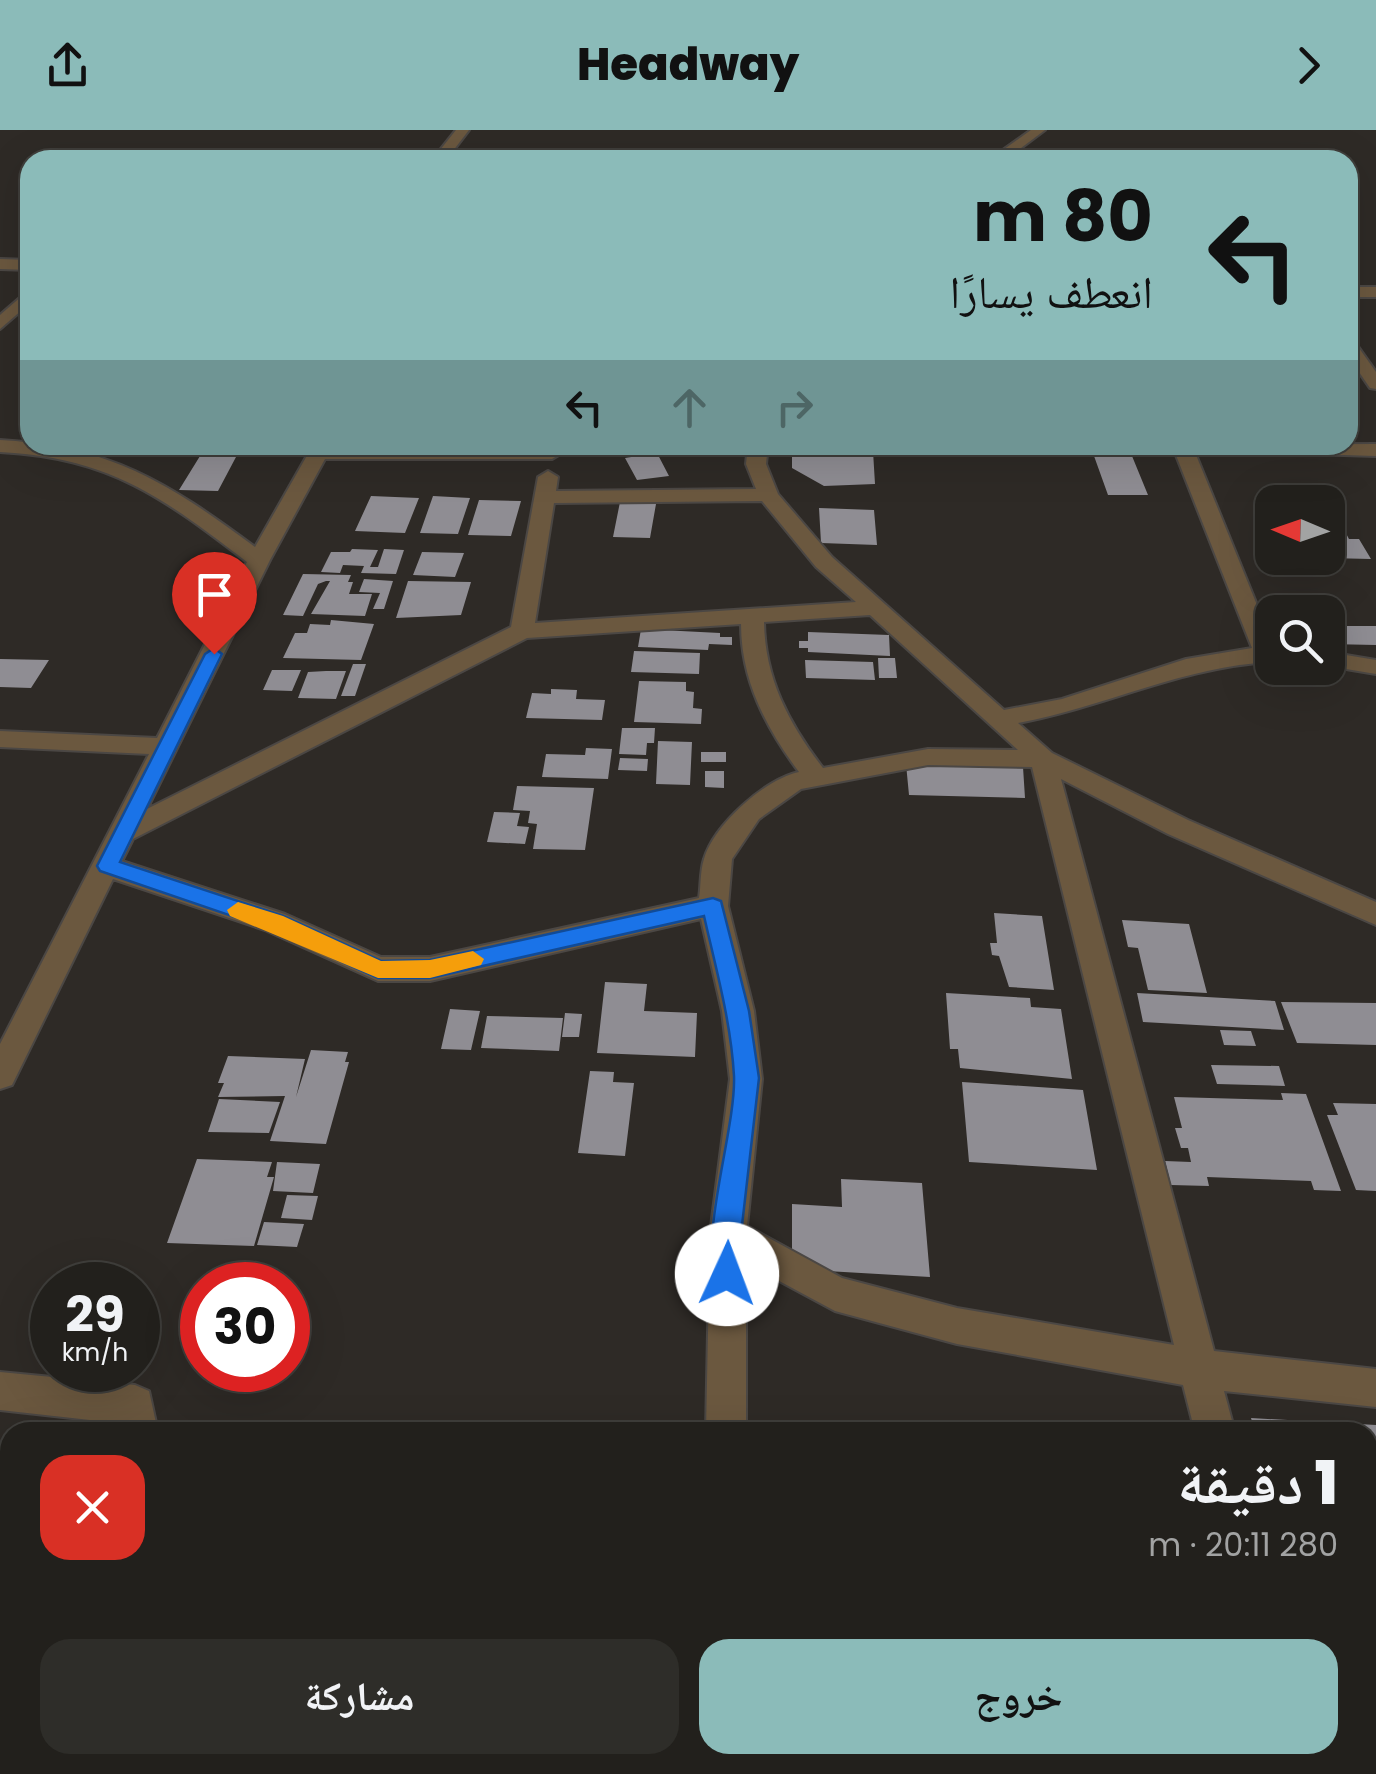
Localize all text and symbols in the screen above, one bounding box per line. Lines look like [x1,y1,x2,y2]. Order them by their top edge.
text: Headway [577,33,799,96]
icon: share [40,38,95,93]
icon: forward [1281,38,1336,93]
text: 80 m [973,167,1153,266]
icon: left [1188,190,1318,320]
text: انعطف يسارًا [949,261,1153,324]
icon: left [557,380,612,435]
icon: ahead [662,380,717,435]
icon: right [767,380,822,435]
north arrow [1255,485,1345,575]
map controls [1255,485,1345,685]
pin [172,552,257,655]
icon: arrive [187,567,242,622]
button: search [1255,595,1345,685]
position arrow [675,1222,779,1326]
speed limit sign: 30 [180,1262,310,1392]
text: 29 [65,1279,125,1350]
text: km/h [62,1335,128,1370]
text: 1 دقيقة [1177,1441,1338,1525]
button: close [40,1455,145,1560]
text: 280 m · 20:11 [1148,1522,1338,1567]
button: مشاركة [40,1639,679,1754]
button: خروج [699,1639,1338,1754]

